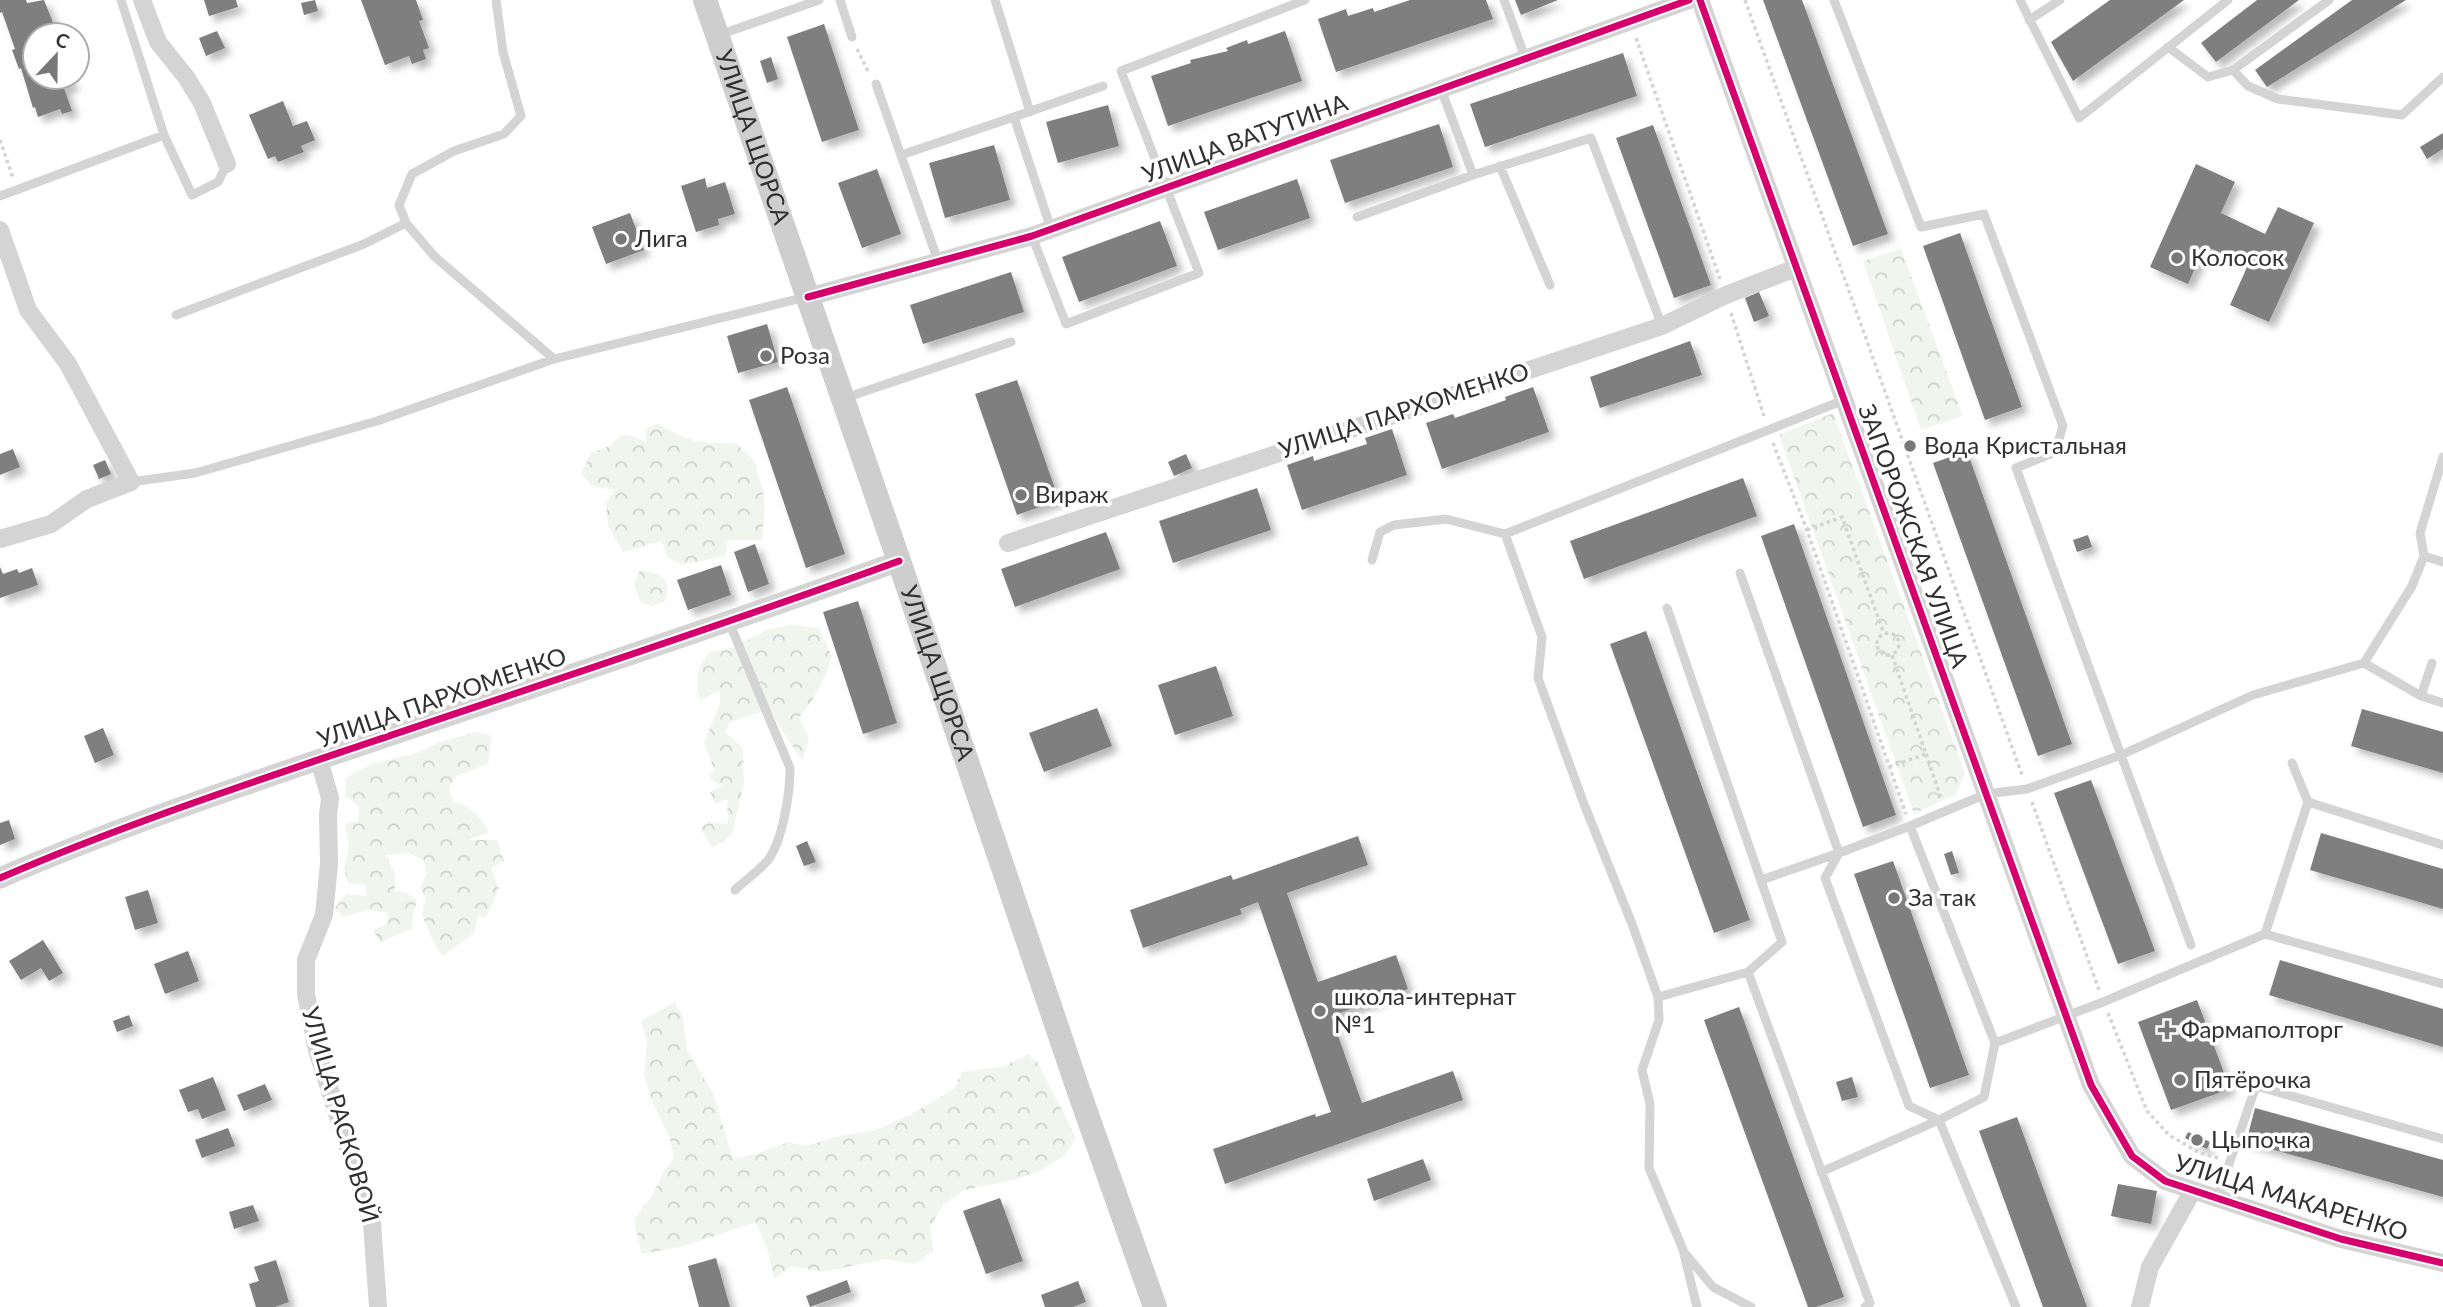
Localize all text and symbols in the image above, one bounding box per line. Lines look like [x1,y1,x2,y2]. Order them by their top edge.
north arrow [21,21,91,91]
text: С [52,27,73,53]
street label: УЛИЦА ЩОРСА [710,45,798,228]
street label: УЛИЦА ВАТУТИНА [1138,87,1352,188]
place label: Лига [634,223,688,252]
marker: Лига [613,231,629,247]
place label: Колосок [2191,242,2285,271]
marker: Колосок [2169,250,2185,266]
place label: Роза [780,340,830,369]
marker: Роза [758,348,774,364]
street label: УЛИЦА ПАРХОМЕНКО [1275,355,1532,464]
street label: ЗАПОРОЖСКАЯ УЛИЦА [1853,400,1976,672]
place label: Вода Кристальная [1924,430,2127,459]
marker: Вода Кристальная [1902,438,1918,454]
place label: Вираж [1035,479,1108,508]
marker: Вираж [1013,487,1029,503]
street label: УЛИЦА ЩОРСА [895,581,982,765]
street label: УЛИЦА ПАРХОМЕНКО [313,640,570,753]
place label: За так [1908,882,1977,911]
marker: За так [1886,890,1902,906]
place label: школа-интернат №1 [1334,981,1516,1038]
street label: УЛИЦА РАСКОВОЙ [297,1003,386,1226]
marker: школа-интернат №1 [1312,1003,1328,1019]
place label: Фармаполторг [2181,1014,2343,1043]
marker: Фармаполторг [2159,1022,2175,1038]
place label: Пятёрочка [2194,1064,2311,1093]
marker: Пятёрочка [2172,1072,2188,1088]
place label: Цыпочка [2211,1124,2311,1153]
marker: Цыпочка [2189,1132,2205,1148]
street label: УЛИЦА МАКАРЕНКО [2171,1147,2412,1246]

